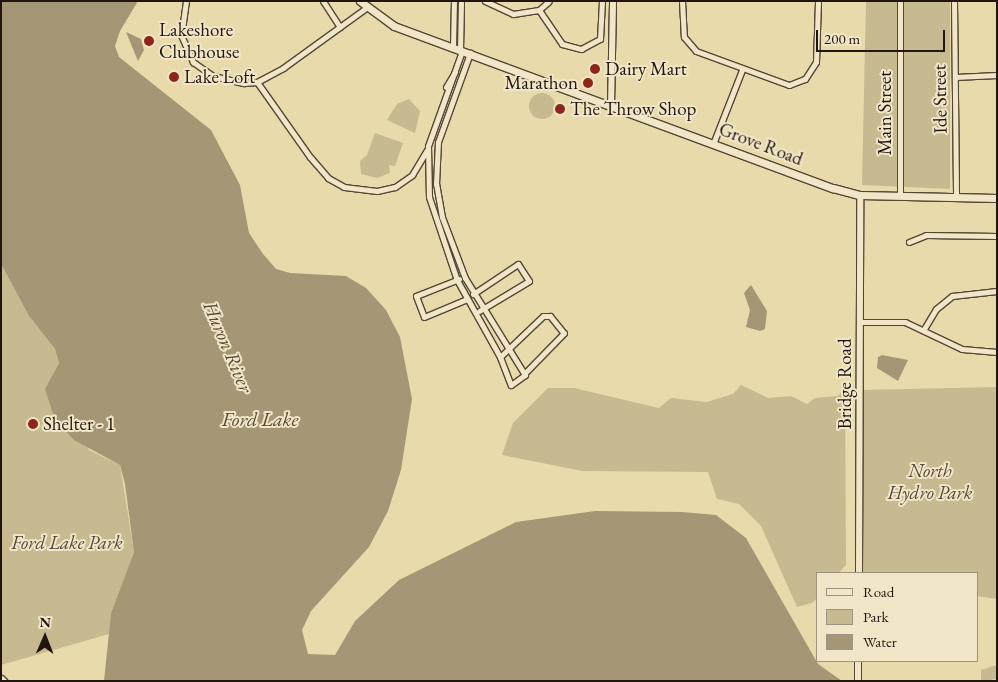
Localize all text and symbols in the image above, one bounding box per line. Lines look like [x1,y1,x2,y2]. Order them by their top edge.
place label: Lakeshore Clubhouse [159,19,239,63]
scale bar [818,20,947,52]
text: 200 m [824,29,860,48]
marker: Lakeshore Clubhouse [143,35,155,47]
place label: Dairy Mart [605,58,687,80]
marker: Dairy Mart [589,63,601,75]
street label: Ide Street [928,64,952,134]
place label: Lake Loft [184,66,255,88]
marker: Lake Loft [168,71,180,83]
street label: Main Street [874,71,896,155]
place label: Marathon [505,72,578,94]
marker: Marathon [582,77,594,89]
place label: The Throw Shop [570,98,696,120]
marker: The Throw Shop [554,103,566,115]
street label: Grove Road [716,118,806,170]
water label: Huron River [198,298,258,396]
street label: Bridge Road [834,338,856,430]
water label: Ford Lake [222,407,298,431]
place label: Shelter - 1 [43,413,115,435]
marker: Shelter - 1 [27,418,39,430]
park label: North Hydro Park [888,460,972,504]
park label: Ford Lake Park [11,532,123,554]
legend [816,572,978,662]
text: Road [863,582,894,601]
text: Park [863,607,889,626]
north arrow [20,612,70,662]
text: N [39,613,51,631]
text: Water [863,632,897,651]

